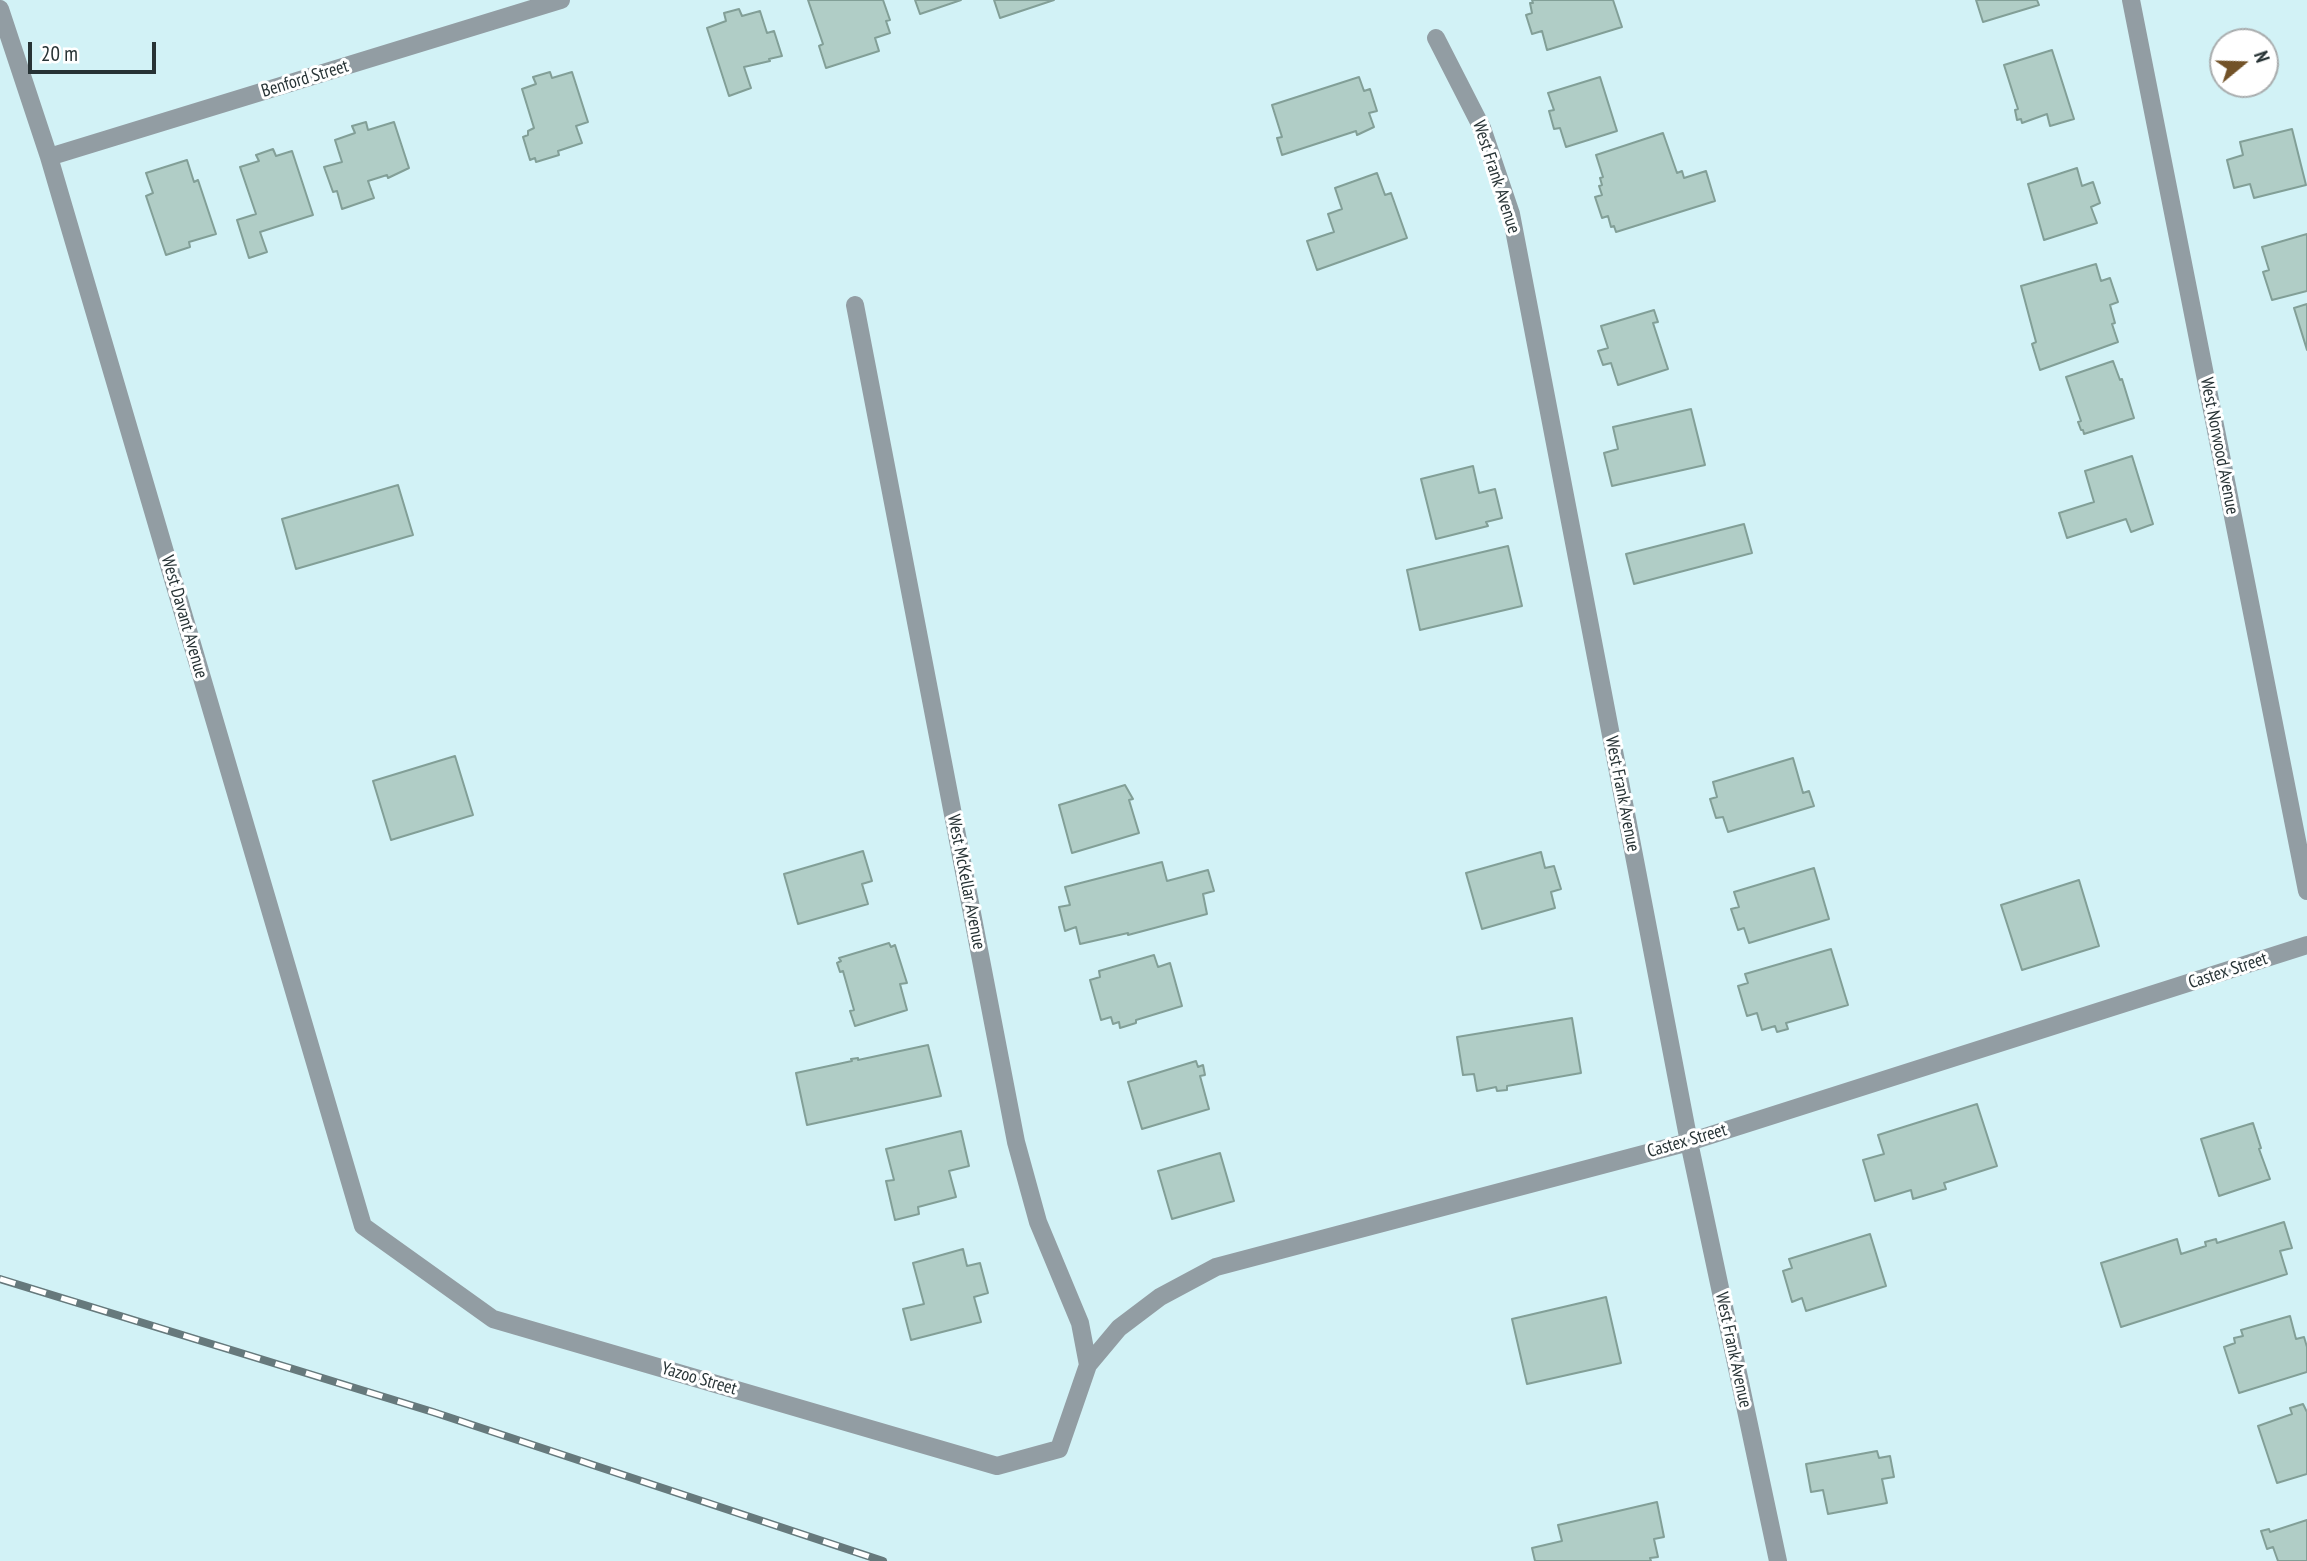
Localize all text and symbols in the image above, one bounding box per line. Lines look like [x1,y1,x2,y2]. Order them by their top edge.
scale bar [32,28,159,72]
north arrow [2209,28,2279,98]
text: 20 m [41,40,78,67]
text: N [2249,48,2275,66]
street label: Benford Street [259,56,351,102]
street label: West Frank Avenue [1468,118,1524,236]
street label: West Norwood Avenue [2195,376,2243,516]
street label: West Davant Avenue [156,553,212,681]
street label: West Frank Avenue [1600,734,1644,854]
street label: West McKellar Avenue [942,813,990,951]
street label: Castex Street [2186,948,2270,994]
street label: Castex Street [1645,1119,1729,1163]
street label: West Frank Avenue [1710,1290,1756,1410]
street label: Yazoo Street [659,1358,739,1400]

